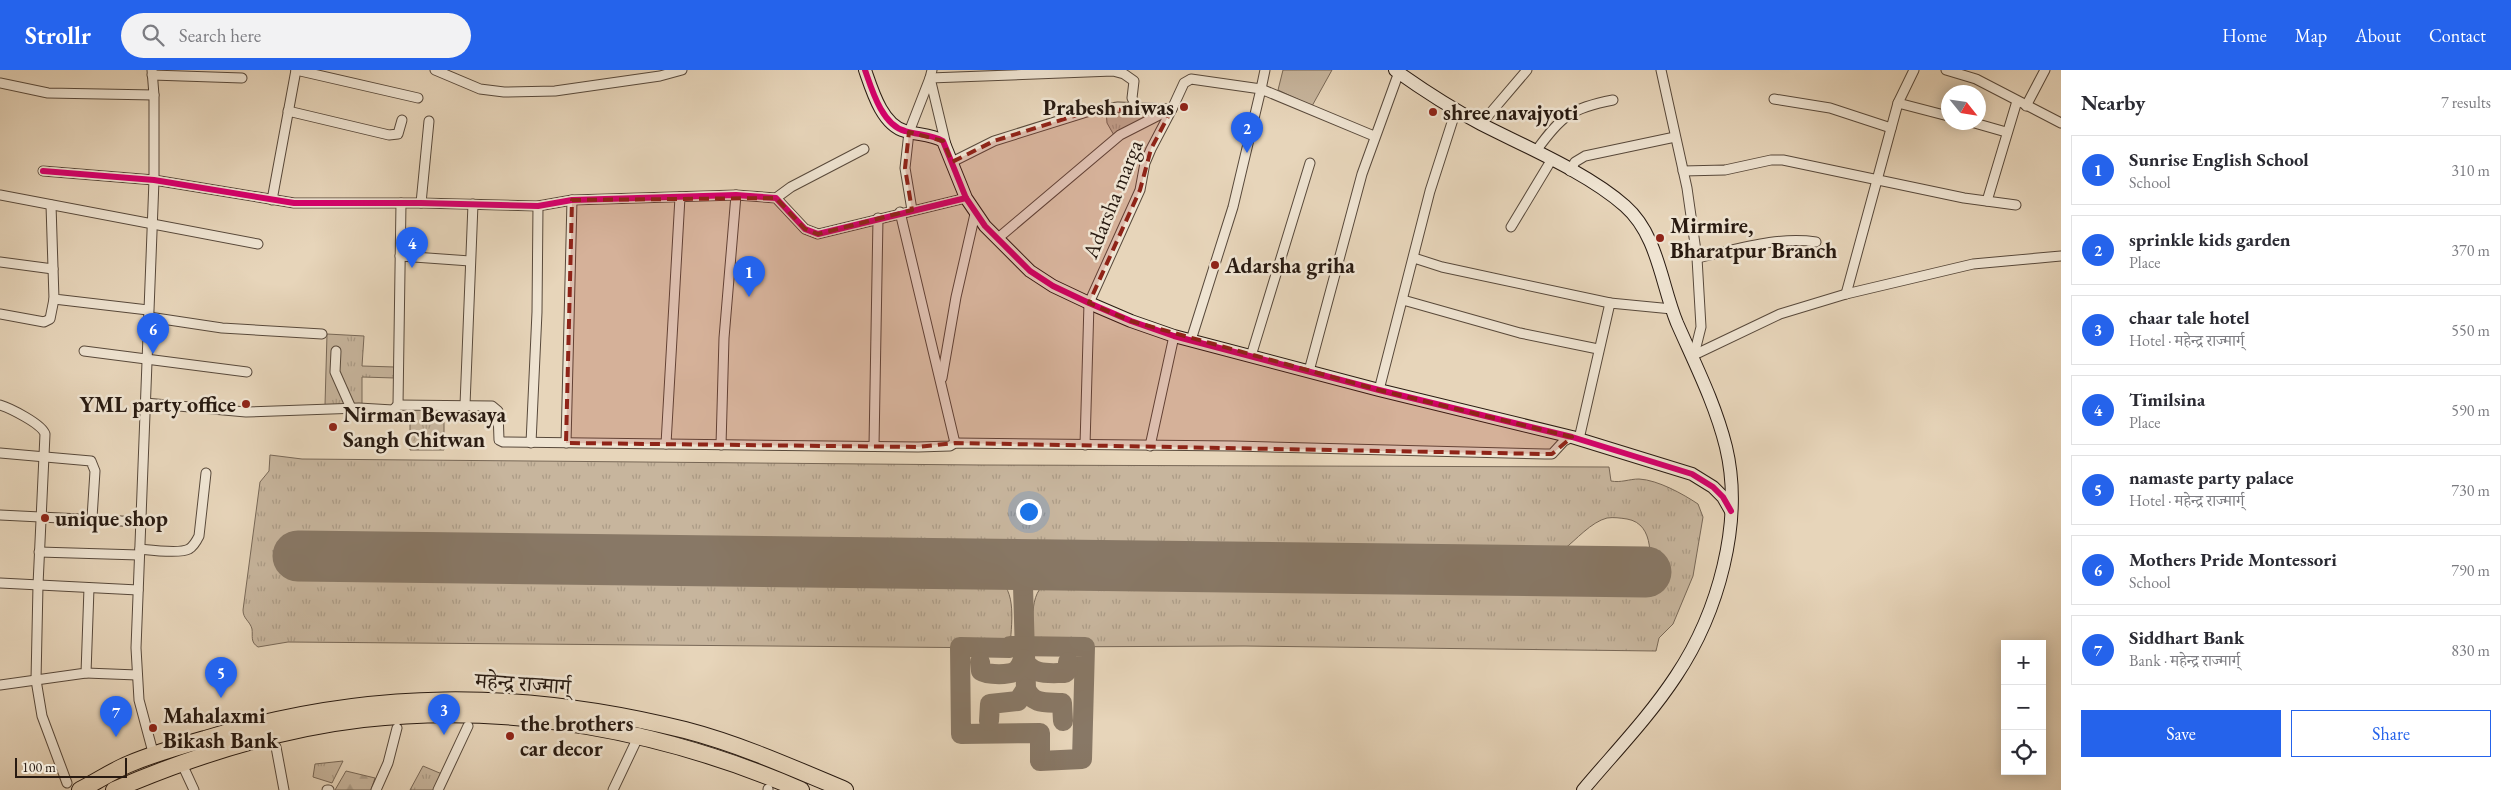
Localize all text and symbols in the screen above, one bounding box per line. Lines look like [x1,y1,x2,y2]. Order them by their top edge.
search box [121,13,471,58]
text: Strollr [25,20,91,51]
icon: search [139,21,167,49]
text: Search here [179,23,261,48]
text: Home [2222,24,2267,47]
text: Map [2295,24,2327,47]
text: About [2355,24,2401,47]
text: Contact [2429,24,2486,47]
north arrow [1941,85,1986,130]
text: Nearby [2081,89,2145,116]
text: 7 results [2441,92,2491,113]
place label: Prabesh niwas [1043,93,1174,122]
place label: shree navajyoti [1443,98,1579,127]
marker: Prabesh niwas [1178,101,1190,113]
marker: shree navajyoti [1427,106,1439,118]
pin: 2 [1231,112,1263,153]
street label: Adarsha marga [1075,135,1150,264]
text: Sunrise English School [2129,147,2309,172]
text: 1 [2094,160,2102,181]
text: 310 m [2451,160,2490,181]
text: School [2129,172,2171,193]
place label: Mirmire, Bharatpur Branch [1670,211,1837,265]
pin: 4 [396,227,428,268]
text: sprinkle kids garden [2129,227,2291,252]
marker: Mirmire, Bharatpur Branch [1654,232,1666,244]
text: 2 [2094,240,2102,261]
text: 370 m [2451,240,2490,261]
place label: Adarsha griha [1224,251,1355,280]
text: Place [2129,252,2161,273]
pin: 1 [733,256,765,297]
marker: Adarsha griha [1209,259,1221,271]
text: chaar tale hotel [2129,305,2250,330]
pin: 6 [137,313,169,354]
text: 3 [2094,320,2102,341]
text: 550 m [2451,320,2490,341]
text: Hotel · महेन्द्र राज्मार्ग् [2129,330,2244,351]
text: Timilsina [2129,387,2205,412]
place label: YML party office [80,390,236,419]
marker: YML party office [240,398,252,410]
place label: Nirman Bewasaya Sangh Chitwan [343,400,506,454]
text: 4 [2094,400,2102,421]
text: 590 m [2451,400,2490,421]
text: Place [2129,412,2161,433]
marker: Nirman Bewasaya Sangh Chitwan [327,421,339,433]
text: namaste party palace [2129,465,2294,490]
text: 5 [2094,480,2102,501]
text: 730 m [2451,480,2490,501]
text: Hotel · महेन्द्र राज्मार्ग् [2129,490,2244,511]
your location [1016,499,1042,525]
place label: unique shop [55,504,168,533]
marker: unique shop [39,512,51,524]
text: Mothers Pride Montessori [2129,547,2337,572]
text: 6 [2094,560,2102,581]
text: 790 m [2451,560,2490,581]
text: School [2129,572,2171,593]
text: Siddhart Bank [2129,625,2244,650]
map controls [2001,640,2046,775]
button: + [2001,640,2046,685]
text: 7 [2094,640,2102,661]
text: 830 m [2451,640,2490,661]
text: Bank · महेन्द्र राज्मार्ग् [2129,650,2240,671]
pin: 5 [205,657,237,698]
street label: महेन्द्र राज्मार्ग् [473,666,575,702]
button: − [2001,685,2046,730]
pin: 3 [428,694,460,735]
pin: 7 [100,696,132,737]
place label: Mahalaxmi Bikash Bank [163,701,279,755]
place label: the brothers car decor [520,709,633,763]
button: Save [2081,710,2281,757]
button: Share [2291,710,2491,757]
marker: Mahalaxmi Bikash Bank [147,722,159,734]
marker: the brothers car decor [504,730,516,742]
button: locate [2001,730,2046,775]
scale bar [15,755,128,778]
text: 100 m [22,758,56,776]

